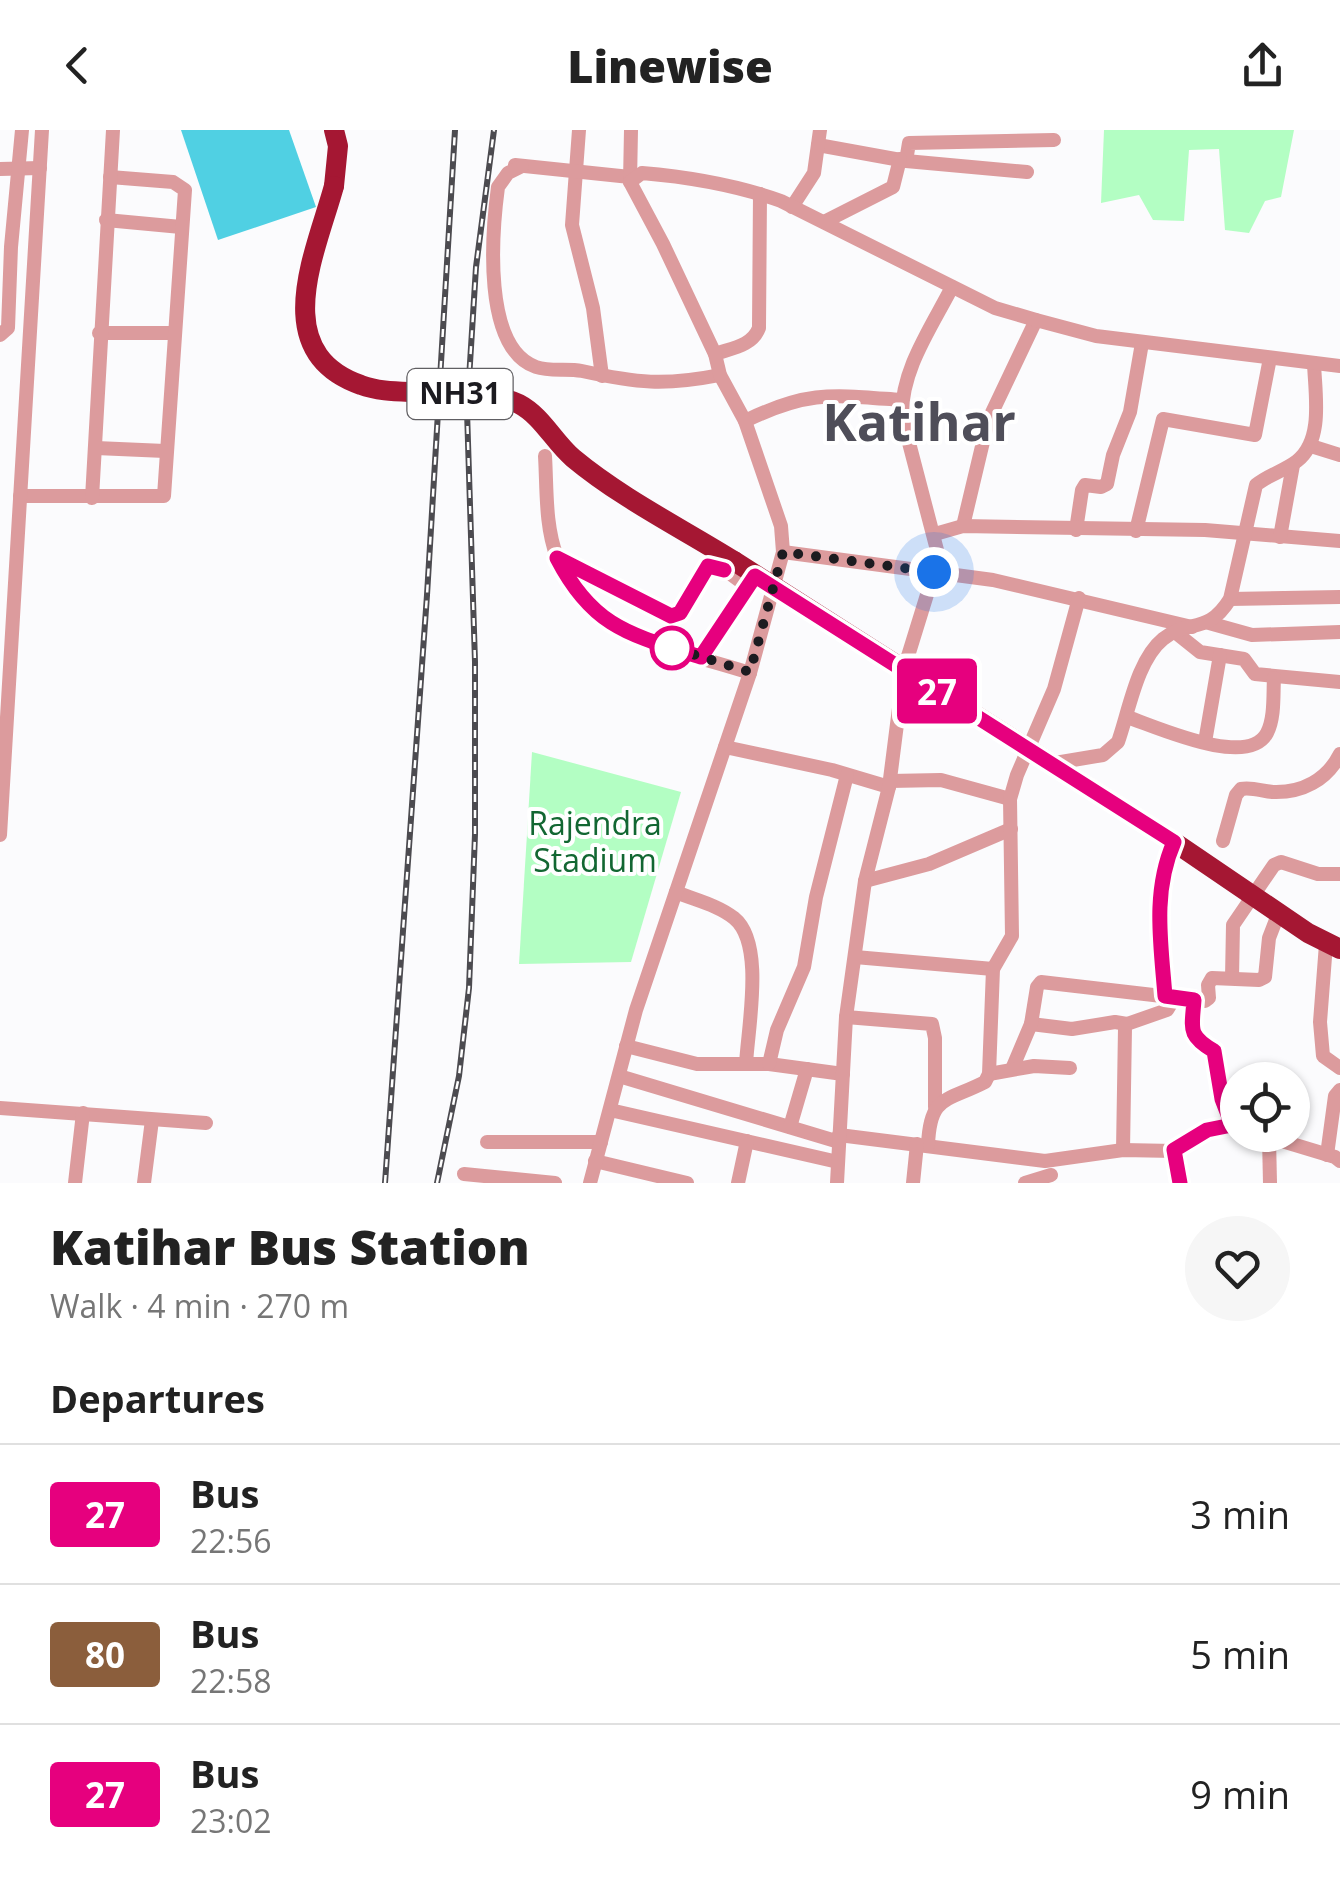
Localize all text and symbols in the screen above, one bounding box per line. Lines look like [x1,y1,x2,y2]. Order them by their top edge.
text: Linewise [567,35,773,96]
icon: back [50,38,105,93]
icon: share [1235,38,1290,93]
road number: NH31 [408,369,512,419]
district label: Katihar [822,385,1016,456]
your location [909,547,959,597]
unlabelled marker [651,627,693,669]
line badge: 27 [892,658,982,724]
text: 27 [917,668,957,715]
park label: Rajendra Stadium [528,801,662,881]
map controls [1220,1062,1310,1152]
button: locate [1220,1062,1310,1152]
text: Katihar Bus Station [50,1214,530,1279]
button: heart [1185,1216,1290,1321]
text: Walk · 4 min · 270 m [50,1284,349,1327]
text: Departures [50,1372,265,1424]
text: Bus [190,1467,259,1519]
text: 3 min [1190,1488,1290,1540]
text: 27 [85,1491,125,1538]
text: 22:56 [190,1519,272,1562]
text: Bus [190,1607,259,1659]
text: 5 min [1190,1628,1290,1680]
text: 80 [85,1631,125,1678]
text: 22:58 [190,1659,272,1702]
text: Bus [190,1747,259,1799]
text: 9 min [1190,1768,1290,1820]
text: 27 [85,1771,125,1818]
text: 23:02 [190,1799,272,1842]

